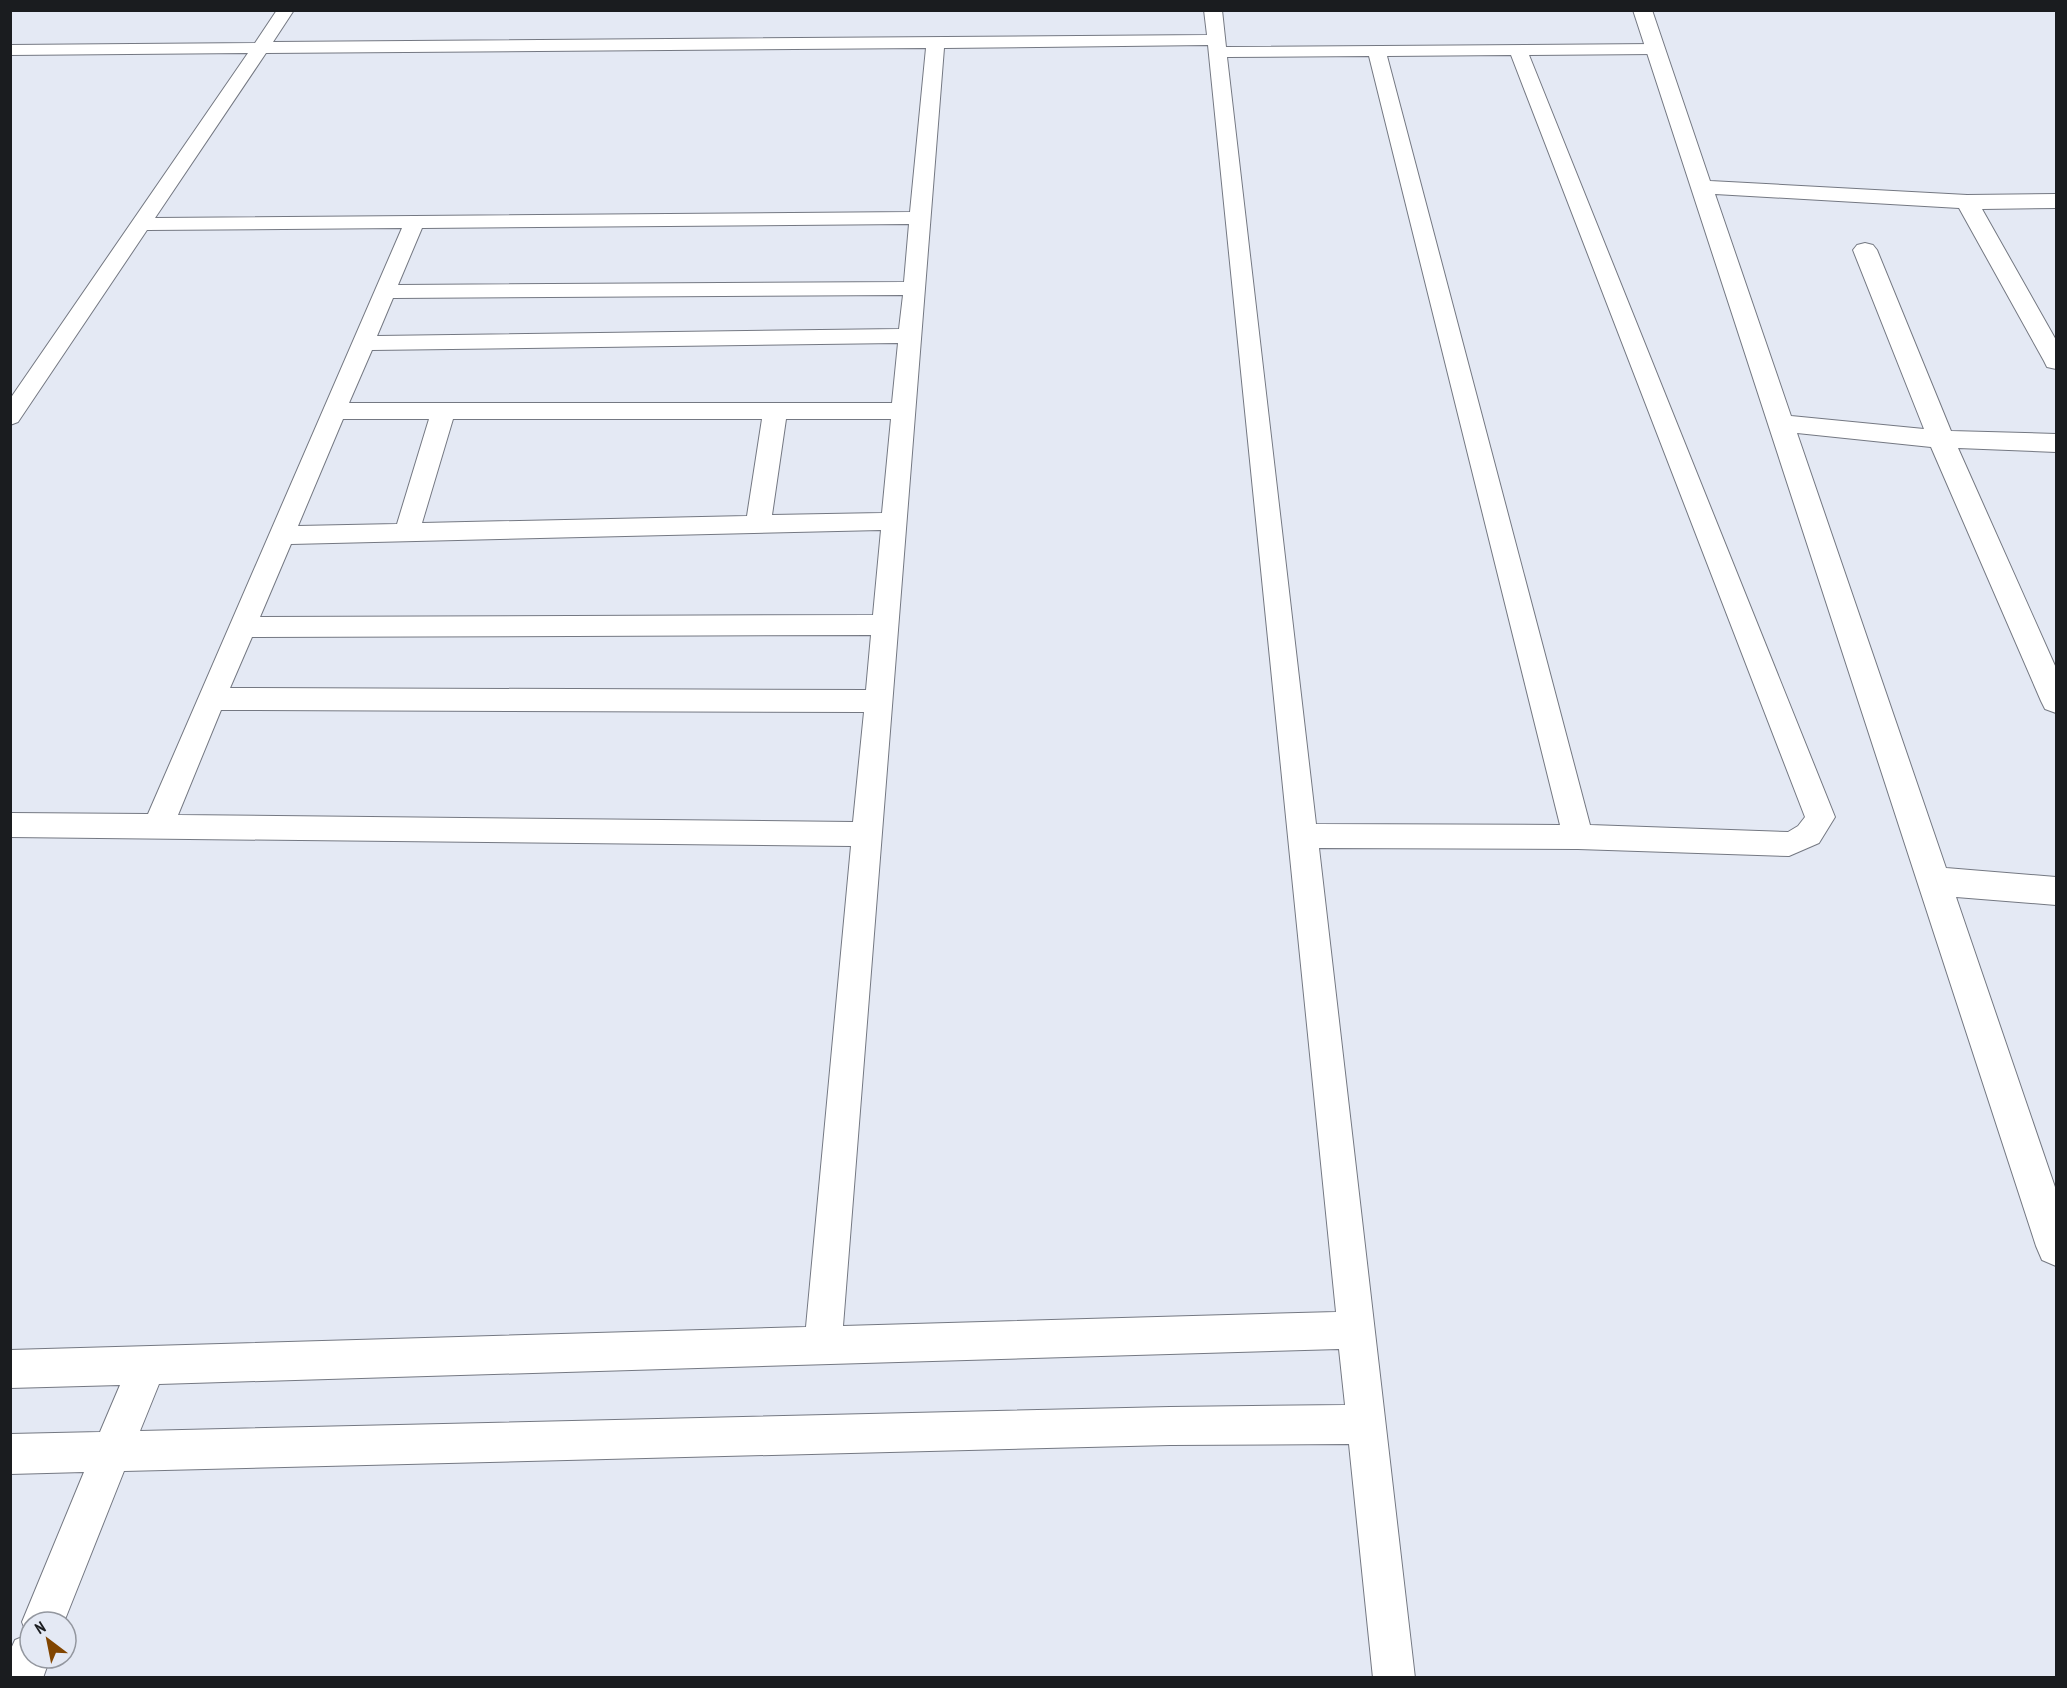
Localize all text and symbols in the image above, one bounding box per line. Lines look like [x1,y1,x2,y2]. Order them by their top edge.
north arrow [18,1610,78,1670]
text: N [31,1617,49,1638]

